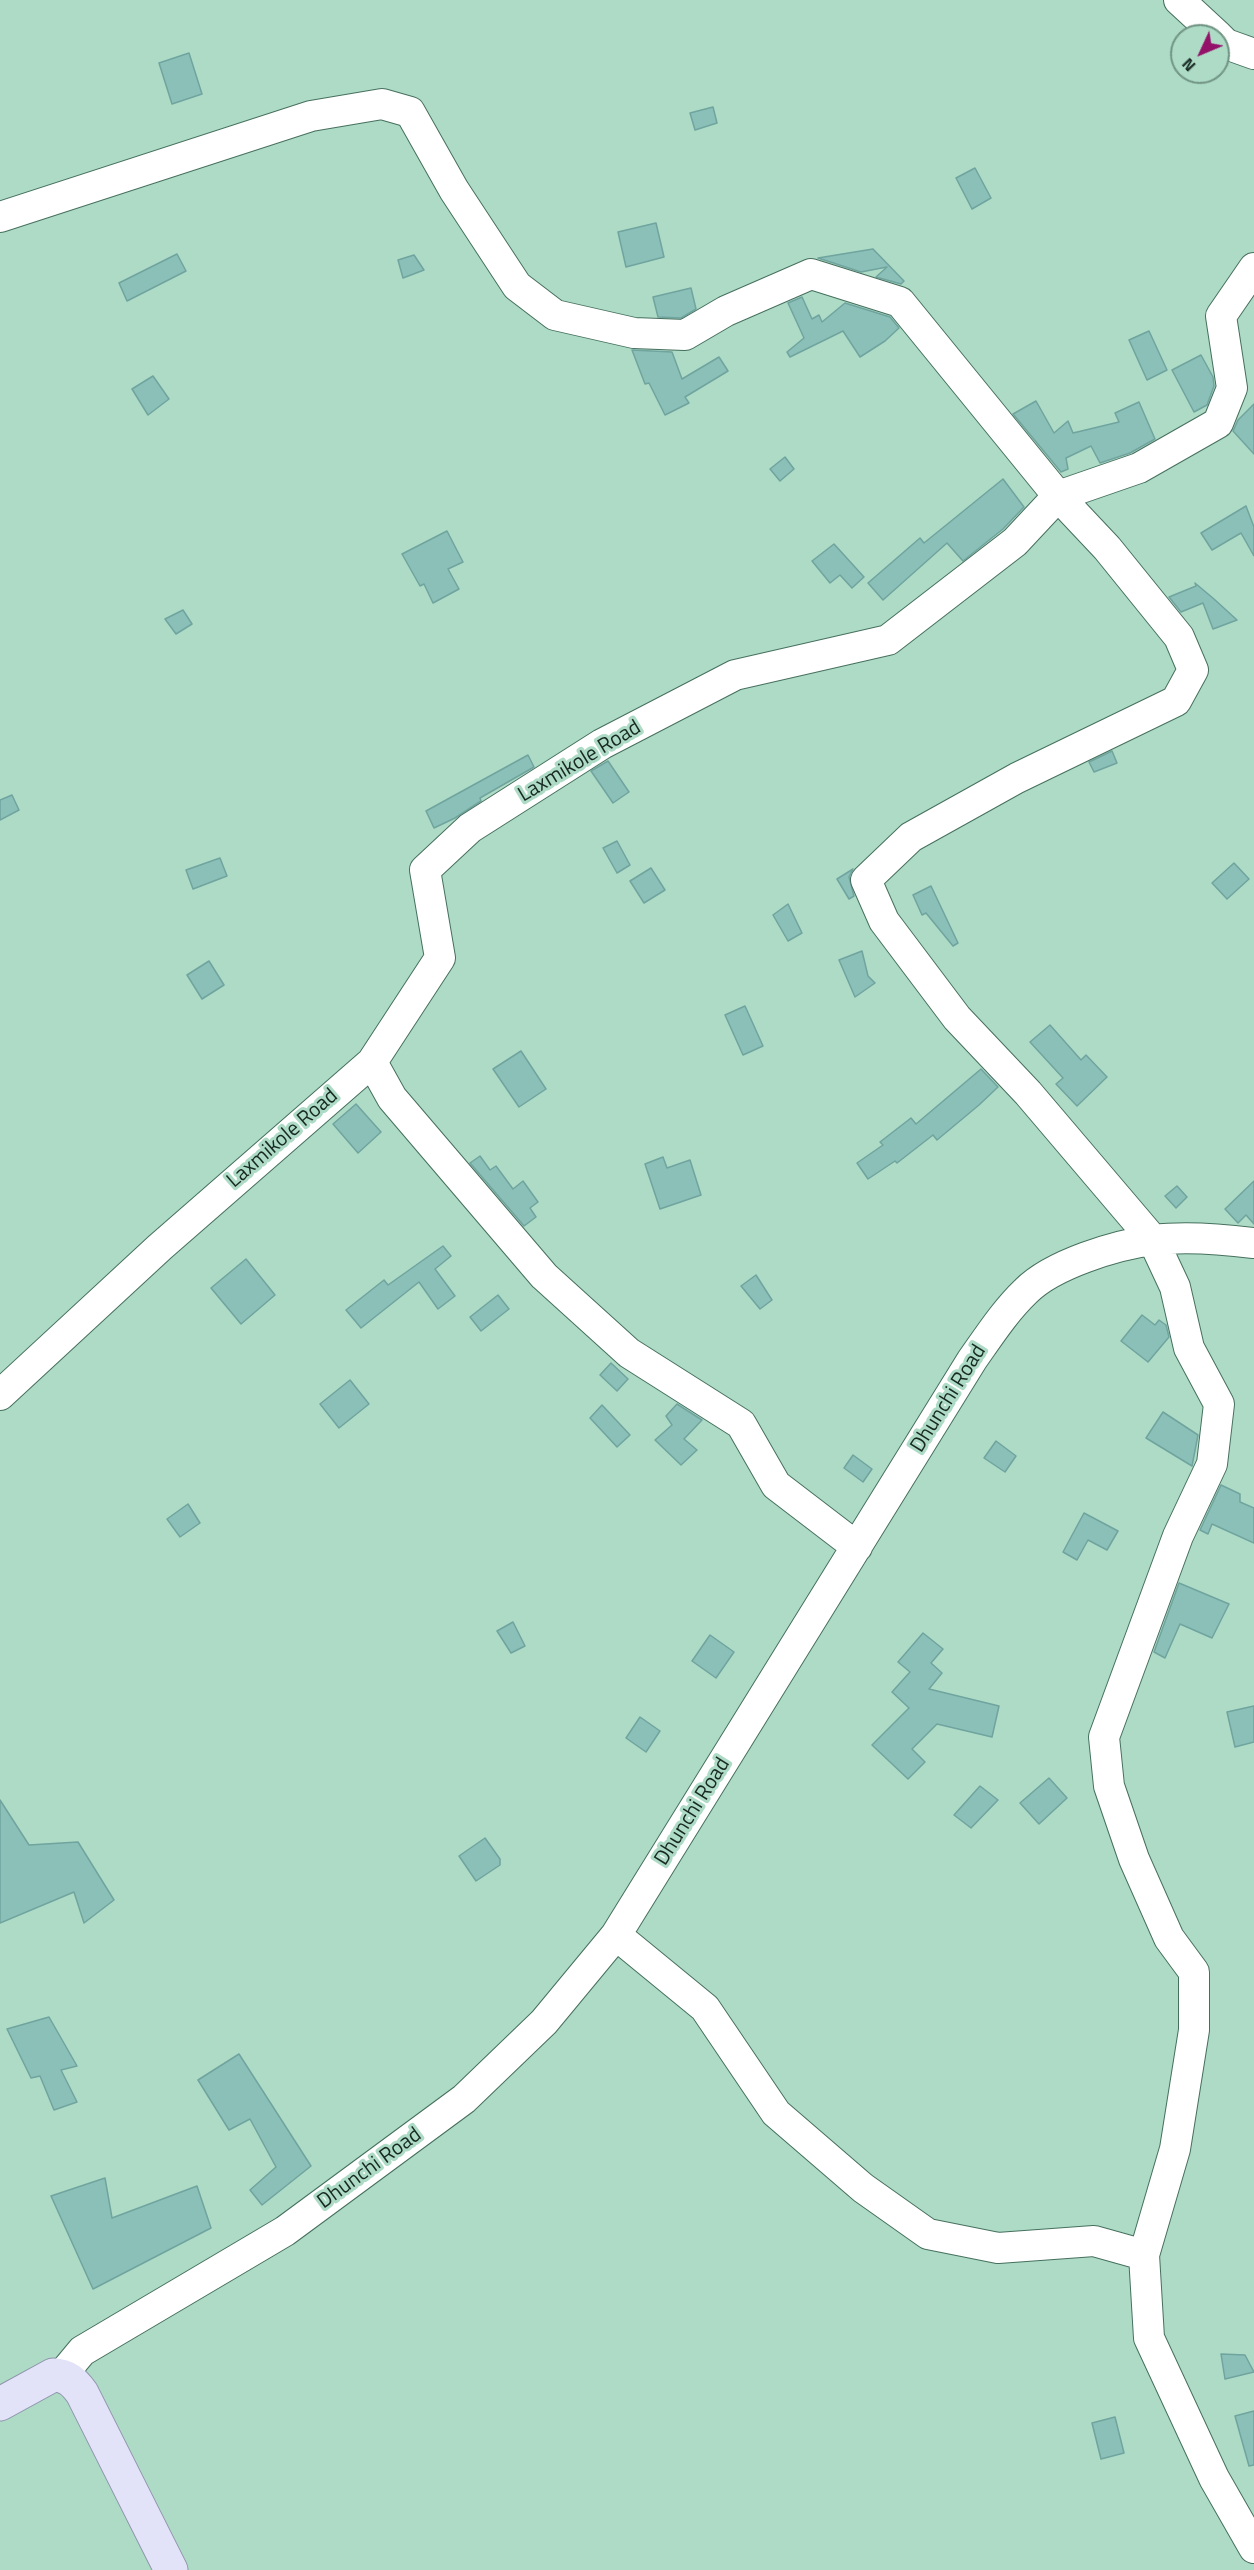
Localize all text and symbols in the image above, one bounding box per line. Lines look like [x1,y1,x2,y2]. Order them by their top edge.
north arrow [1170,24,1230,84]
text: N [1176,53,1201,77]
street label: Laxmikole Road [514,715,646,809]
street label: Laxmikole Road [222,1084,344,1194]
street label: Dhunchi Road [906,1340,992,1458]
street label: Dhunchi Road [650,1753,736,1871]
street label: Dhunchi Road [313,2123,427,2215]

